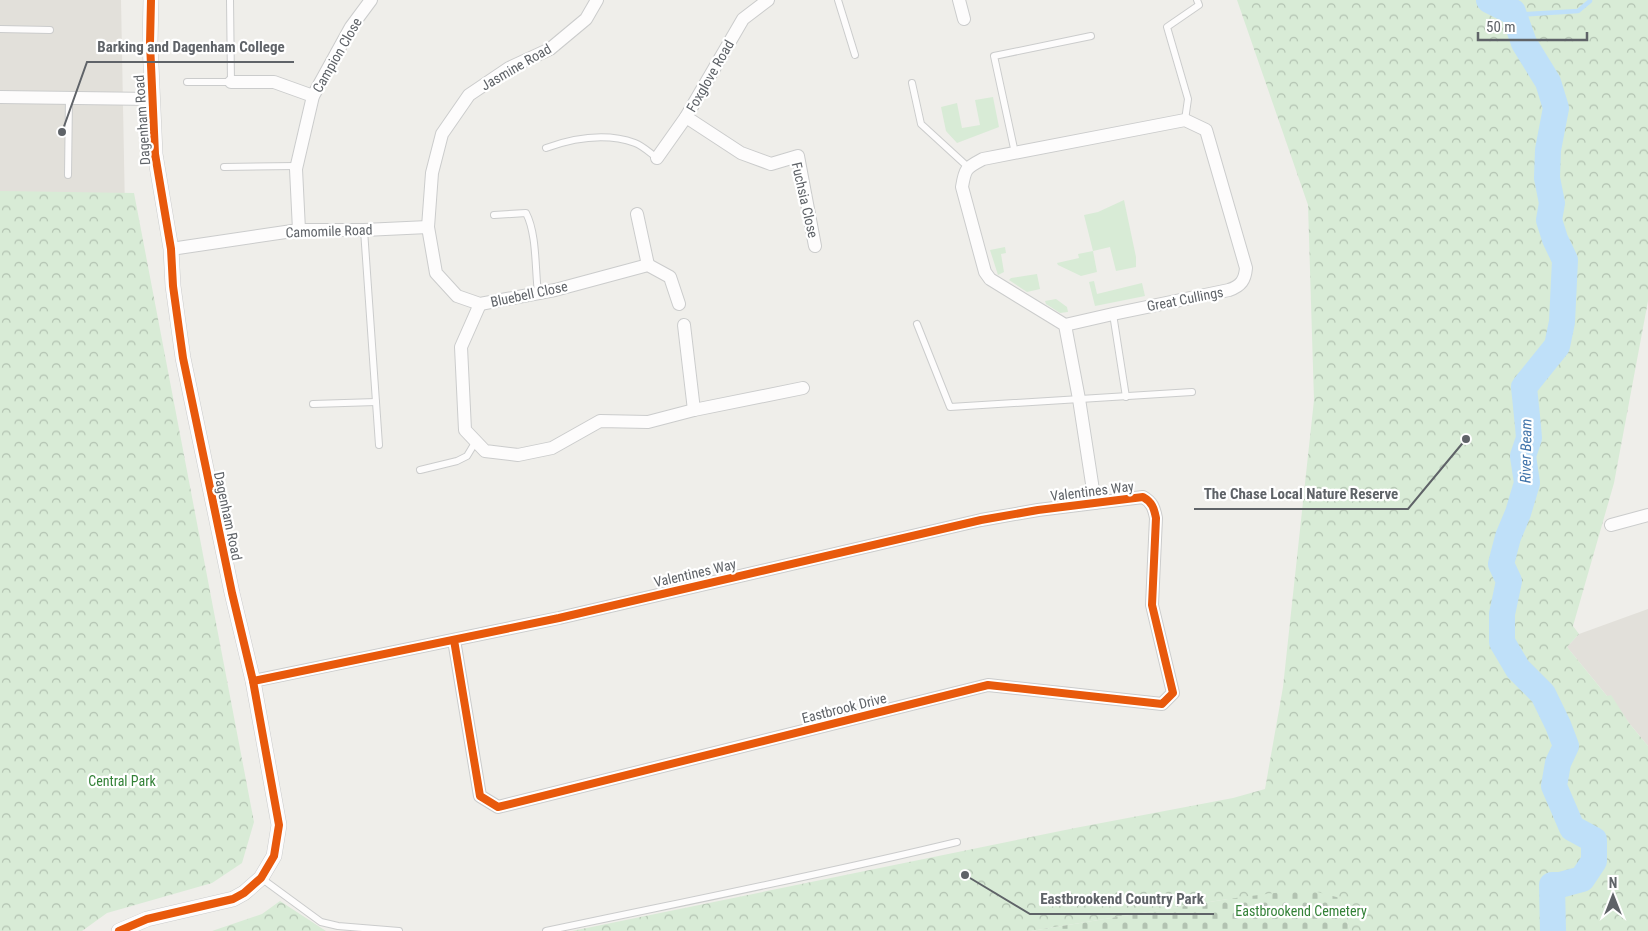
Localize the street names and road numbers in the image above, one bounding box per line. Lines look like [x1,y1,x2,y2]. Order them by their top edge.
street label: Campion Close [309,14,365,95]
street label: Foxglove Road [683,37,737,115]
street label: Jasmine Road [478,41,554,93]
street label: Dagenham Road [131,74,153,166]
street label: Fuchsia Close [789,161,822,240]
street label: Camomile Road [285,221,373,241]
street label: Bluebell Close [489,278,569,310]
street label: Great Cullings [1145,284,1225,314]
street label: Dagenham Road [211,470,245,562]
street label: Valentines Way [1049,478,1135,504]
street label: Valentines Way [652,556,738,590]
street label: Eastbrook Drive [800,690,888,726]

